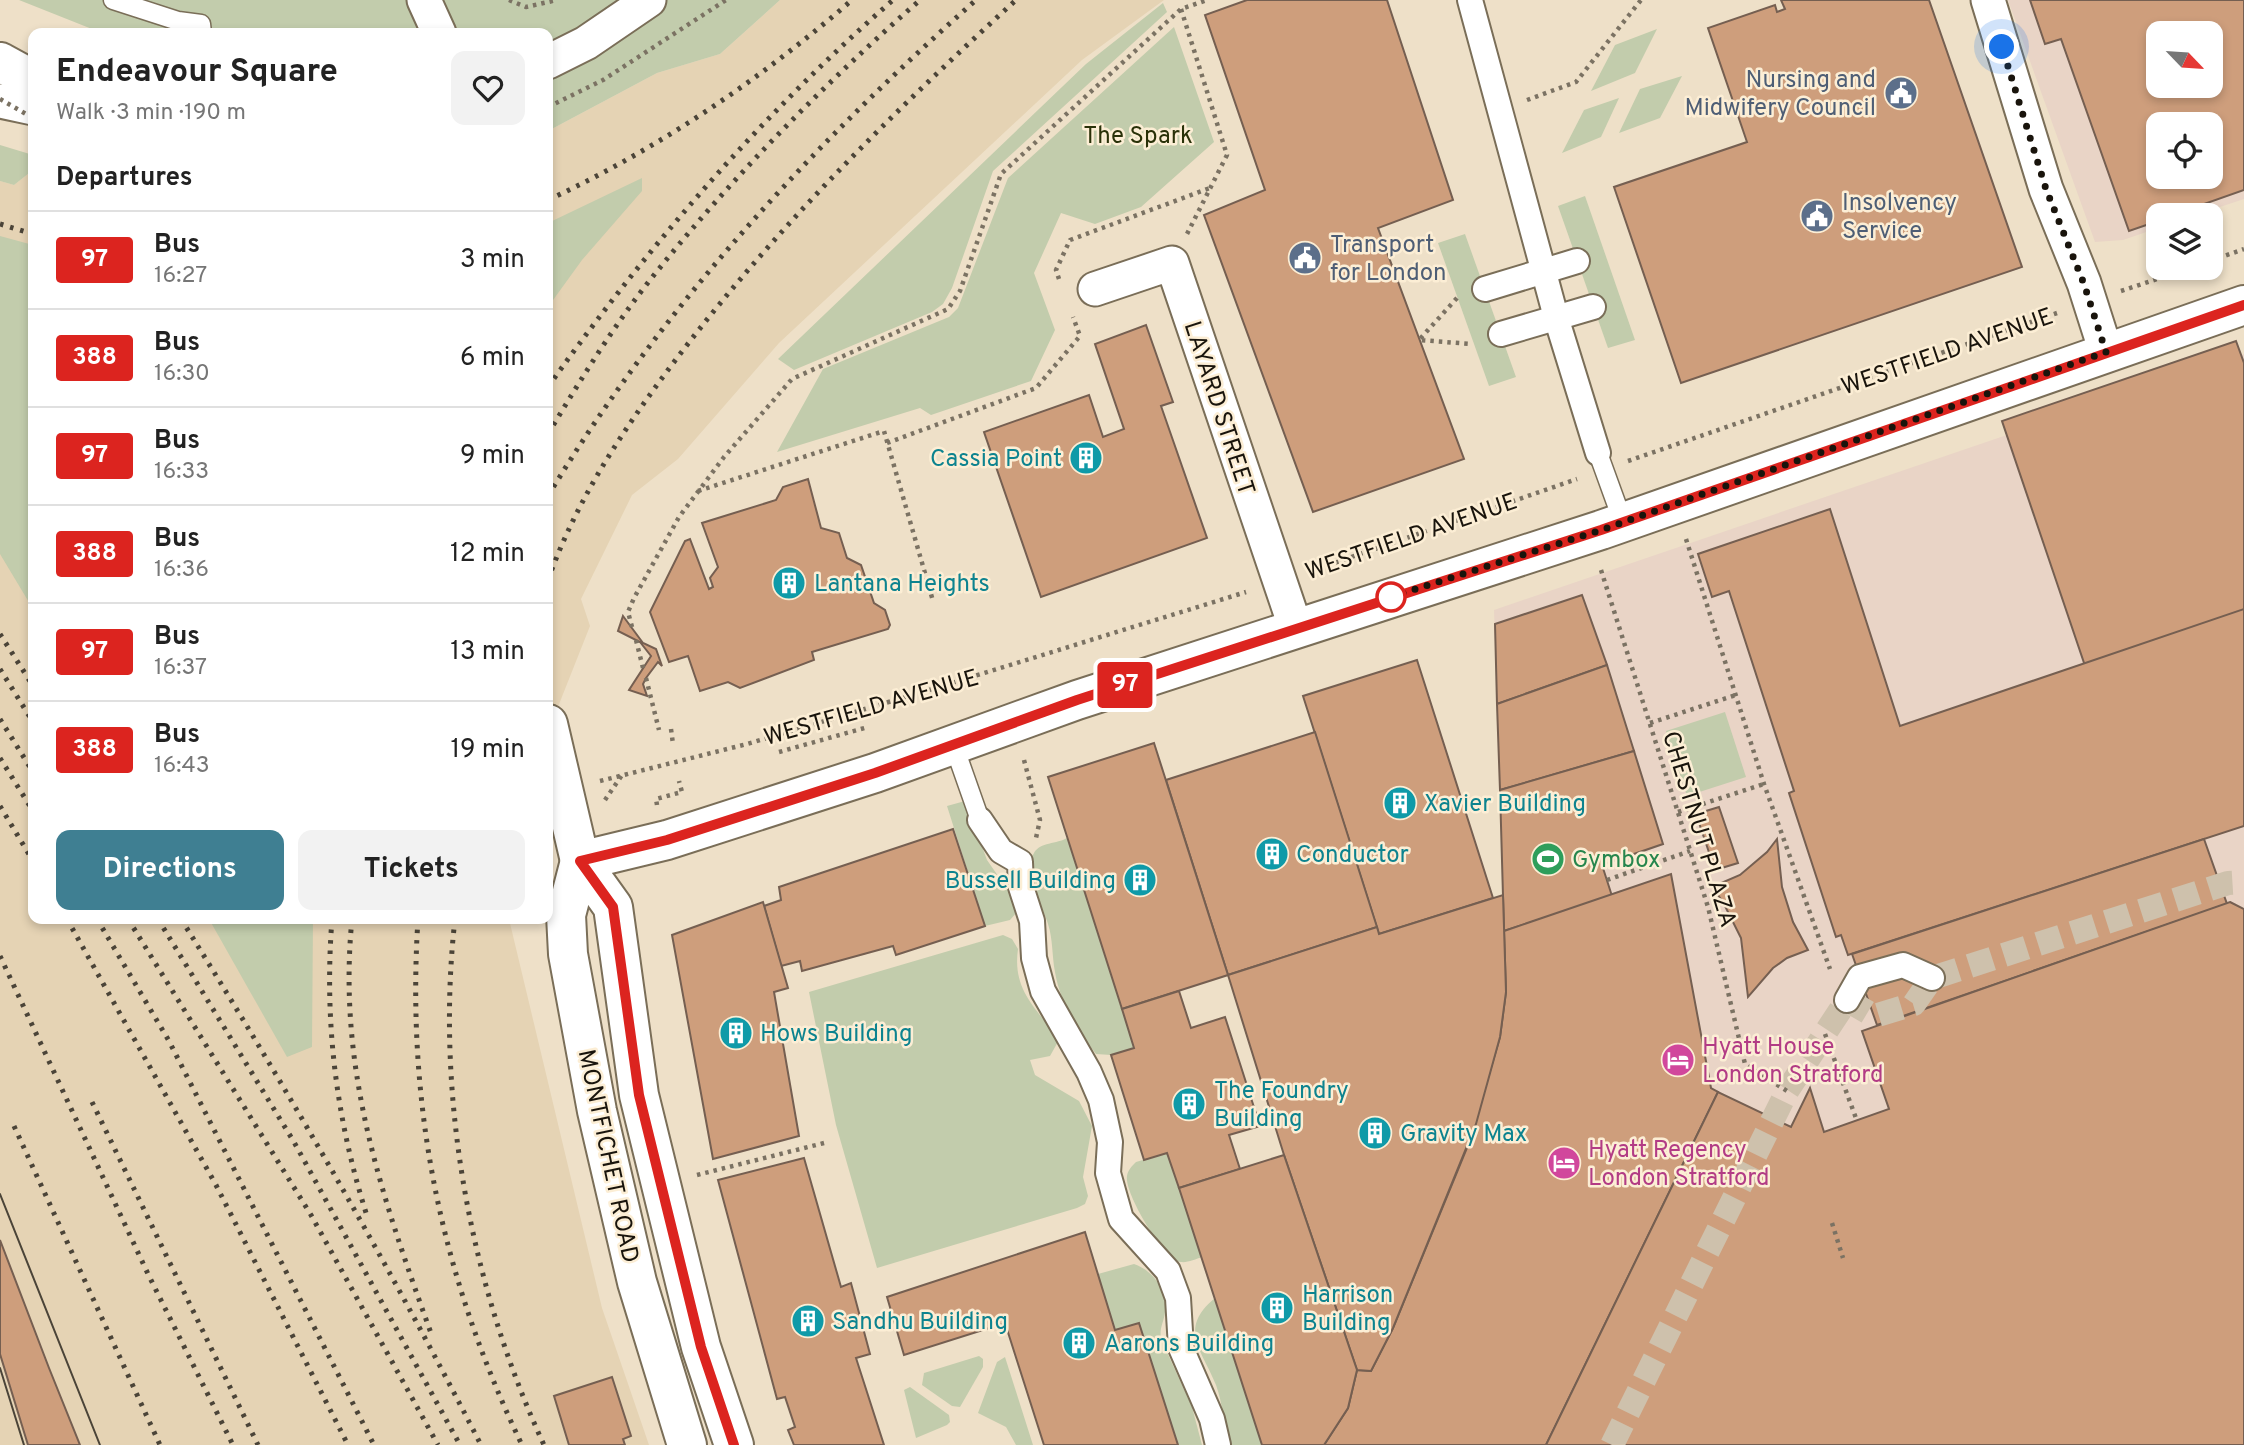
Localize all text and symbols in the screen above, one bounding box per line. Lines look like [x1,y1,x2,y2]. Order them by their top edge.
north arrow [2146,21,2222,98]
map controls [2146,21,2223,280]
your location [1984,29,2019,64]
button: heart [451,51,525,125]
text: Endeavour Square [56,52,338,94]
place label: Nursing and Midwifery Council [1684,66,1876,124]
public building icon: Nursing and Midwifery Council [1882,74,1920,112]
text: Walk · 3 min · 190 m [56,99,246,128]
button: locate [2146,112,2223,189]
park label: The Spark [1083,122,1193,152]
text: Departures [56,162,193,195]
place label: Insolvency Service [1842,189,1957,247]
public building icon: Insolvency Service [1798,197,1836,235]
button: layers [2146,203,2223,280]
text: Bus [154,229,200,262]
place label: Transport for London [1330,231,1446,289]
public building icon: Transport for London [1286,239,1324,277]
text: 3 min [460,244,525,277]
text: 97 [81,245,108,275]
text: 16:27 [154,262,207,291]
street label: WESTFIELD AVENUE [1838,303,2058,403]
street label: LAYARD STREET [1176,318,1260,499]
text: Bus [154,327,200,360]
text: 6 min [460,342,525,375]
text: 388 [72,343,117,373]
text: 16:30 [154,360,210,389]
text: Bus [154,425,200,458]
building icon: Cassia Point [1067,439,1105,477]
text: 9 min [460,440,525,473]
text: 97 [81,441,108,471]
place label: Cassia Point [930,445,1062,475]
text: 16:33 [154,458,209,487]
street label: WESTFIELD AVENUE [1302,488,1522,588]
text: Bus [154,523,200,556]
text: 12 min [450,538,525,571]
text: 388 [72,539,117,569]
text: 16:36 [154,556,209,585]
building icon: Lantana Heights [770,564,808,602]
place label: Lantana Heights [814,570,990,600]
unlabelled marker [1376,582,1406,612]
text: Bus [154,621,200,654]
text: 13 min [450,636,525,669]
text: 97 [81,637,108,667]
text: 16:37 [154,654,207,683]
line badge: 97 [1094,662,1156,708]
street label: WESTFIELD AVENUE [761,664,982,754]
text: 97 [1111,670,1139,700]
text: Bus [154,719,200,752]
street label: CHESTNUT PLAZA [1654,728,1742,931]
text: 19 min [450,734,525,767]
text: 388 [72,735,117,765]
text: 16:43 [154,752,210,781]
building icon: Xavier Building [1381,784,1419,822]
place label: Xavier Building [1424,790,1586,820]
button: Directions [56,830,284,910]
button: Tickets [298,830,525,910]
building icon: Conductor [1253,835,1291,873]
sports icon: Gymbox [1529,840,1567,878]
place label: Conductor [1296,841,1409,871]
place label: Gymbox [1572,846,1660,876]
building icon: Bussell Building [1121,861,1159,899]
place label: Bussell Building [945,867,1116,897]
building icon: Hows Building [717,1014,755,1052]
place label: Hows Building [760,1020,913,1050]
place label: Hyatt House London Stratford [1702,1033,1884,1091]
hotel icon: Hyatt House London Stratford [1659,1041,1697,1079]
street label: MONTFICHET ROAD [570,1047,644,1266]
place label: The Foundry Building [1214,1077,1349,1135]
building icon: The Foundry Building [1170,1085,1208,1123]
building icon: Gravity Max [1356,1114,1394,1152]
place label: Gravity Max [1400,1120,1527,1150]
place label: Hyatt Regency London Stratford [1588,1136,1770,1194]
hotel icon: Hyatt Regency London Stratford [1545,1144,1583,1182]
place label: Harrison Building [1302,1281,1393,1339]
building icon: Harrison Building [1258,1289,1296,1327]
building icon: Sandhu Building [789,1302,827,1340]
place label: Sandhu Building [832,1308,1008,1338]
building icon: Aarons Building [1060,1324,1098,1362]
place label: Aarons Building [1104,1330,1274,1360]

